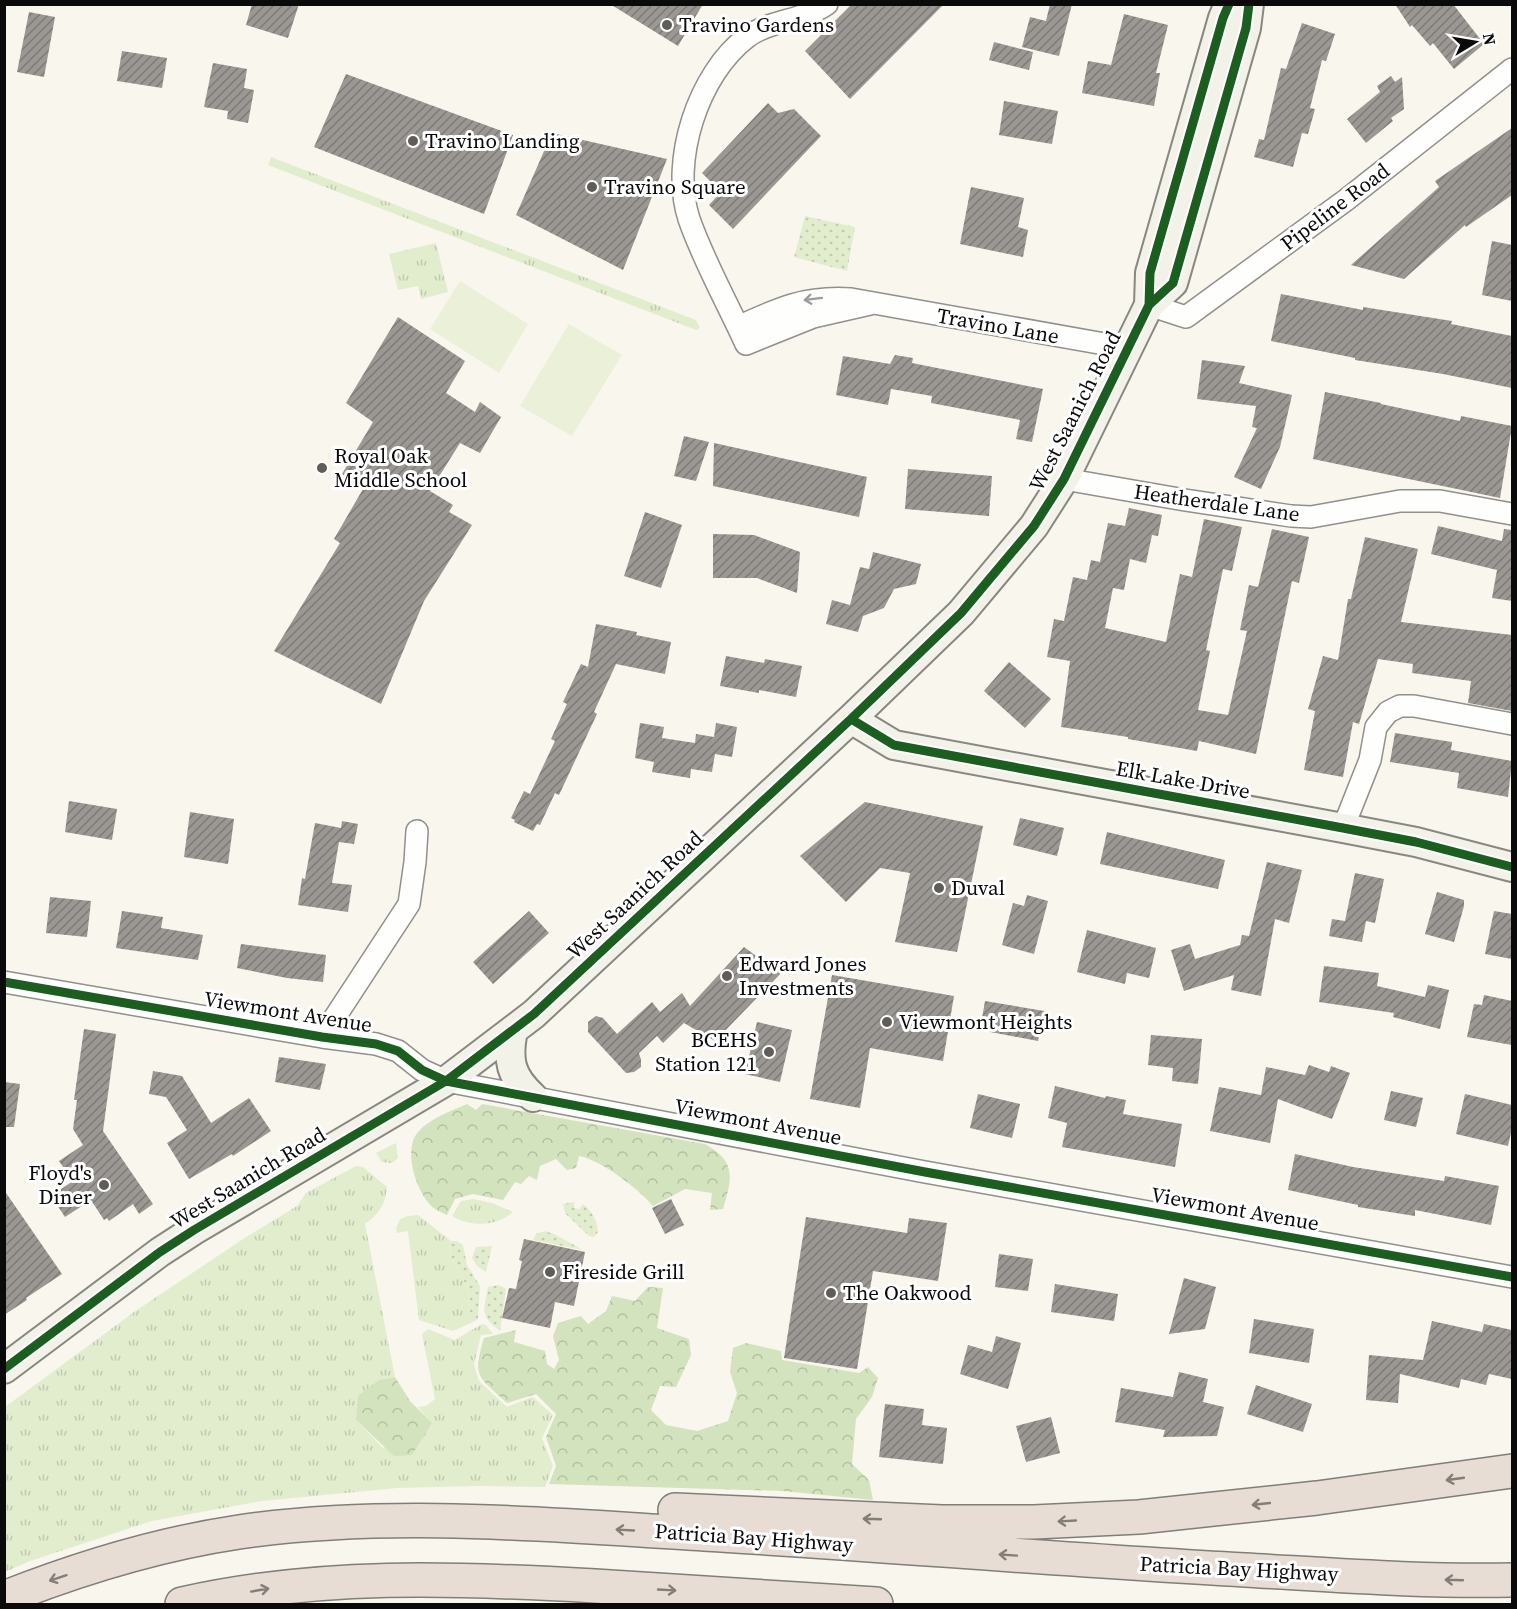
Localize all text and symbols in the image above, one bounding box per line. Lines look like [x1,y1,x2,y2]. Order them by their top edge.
place label: Travino Gardens [679,10,834,39]
north arrow [1445,12,1505,72]
marker: Travino Gardens [660,18,674,32]
text: N [1478,31,1502,47]
place label: Travino Landing [425,126,580,155]
marker: Travino Landing [406,134,420,148]
street label: Pipeline Road [1274,156,1395,257]
place label: Travino Square [604,172,746,201]
marker: Travino Square [585,180,599,194]
one-way arrow [803,294,823,305]
street label: Travino Lane [935,301,1061,351]
street label: West Saanich Road [1022,326,1128,496]
place label: Royal Oak Middle School [334,441,467,494]
marker: Royal Oak Middle School [315,461,329,475]
street label: Heatherdale Lane [1132,477,1302,528]
street label: Elk Lake Drive [1114,753,1252,806]
street label: West Saanich Road [560,824,709,965]
place label: Duval [951,873,1005,902]
marker: Duval [932,881,946,895]
place label: Edward Jones Investments [739,949,867,1002]
marker: Edward Jones Investments [720,969,734,983]
street label: Viewmont Avenue [202,984,374,1039]
place label: Viewmont Heights [899,1007,1072,1036]
marker: Viewmont Heights [880,1015,894,1029]
place label: BCEHS Station 121 [655,1025,757,1078]
marker: BCEHS Station 121 [762,1045,776,1059]
street label: Viewmont Avenue [672,1091,844,1152]
street label: West Saanich Road [165,1120,331,1235]
place label: Floyd's Diner [28,1158,92,1211]
marker: Floyd's Diner [97,1178,111,1192]
street label: Viewmont Avenue [1149,1179,1321,1238]
place label: Fireside Grill [562,1257,684,1286]
marker: Fireside Grill [543,1265,557,1279]
place label: The Oakwood [843,1278,972,1307]
marker: The Oakwood [824,1286,838,1300]
one-way arrow [1445,1474,1465,1485]
one-way arrow [1252,1499,1272,1510]
one-way arrow [863,1514,883,1525]
one-way arrow [1057,1515,1077,1526]
street label: Patricia Bay Highway [654,1516,854,1559]
one-way arrow [615,1524,635,1535]
one-way arrow [998,1549,1018,1560]
street label: Patricia Bay Highway [1139,1549,1339,1588]
one-way arrow [49,1573,68,1584]
one-way arrow [1445,1574,1465,1586]
one-way arrow [250,1584,269,1595]
one-way arrow [656,1585,676,1596]

